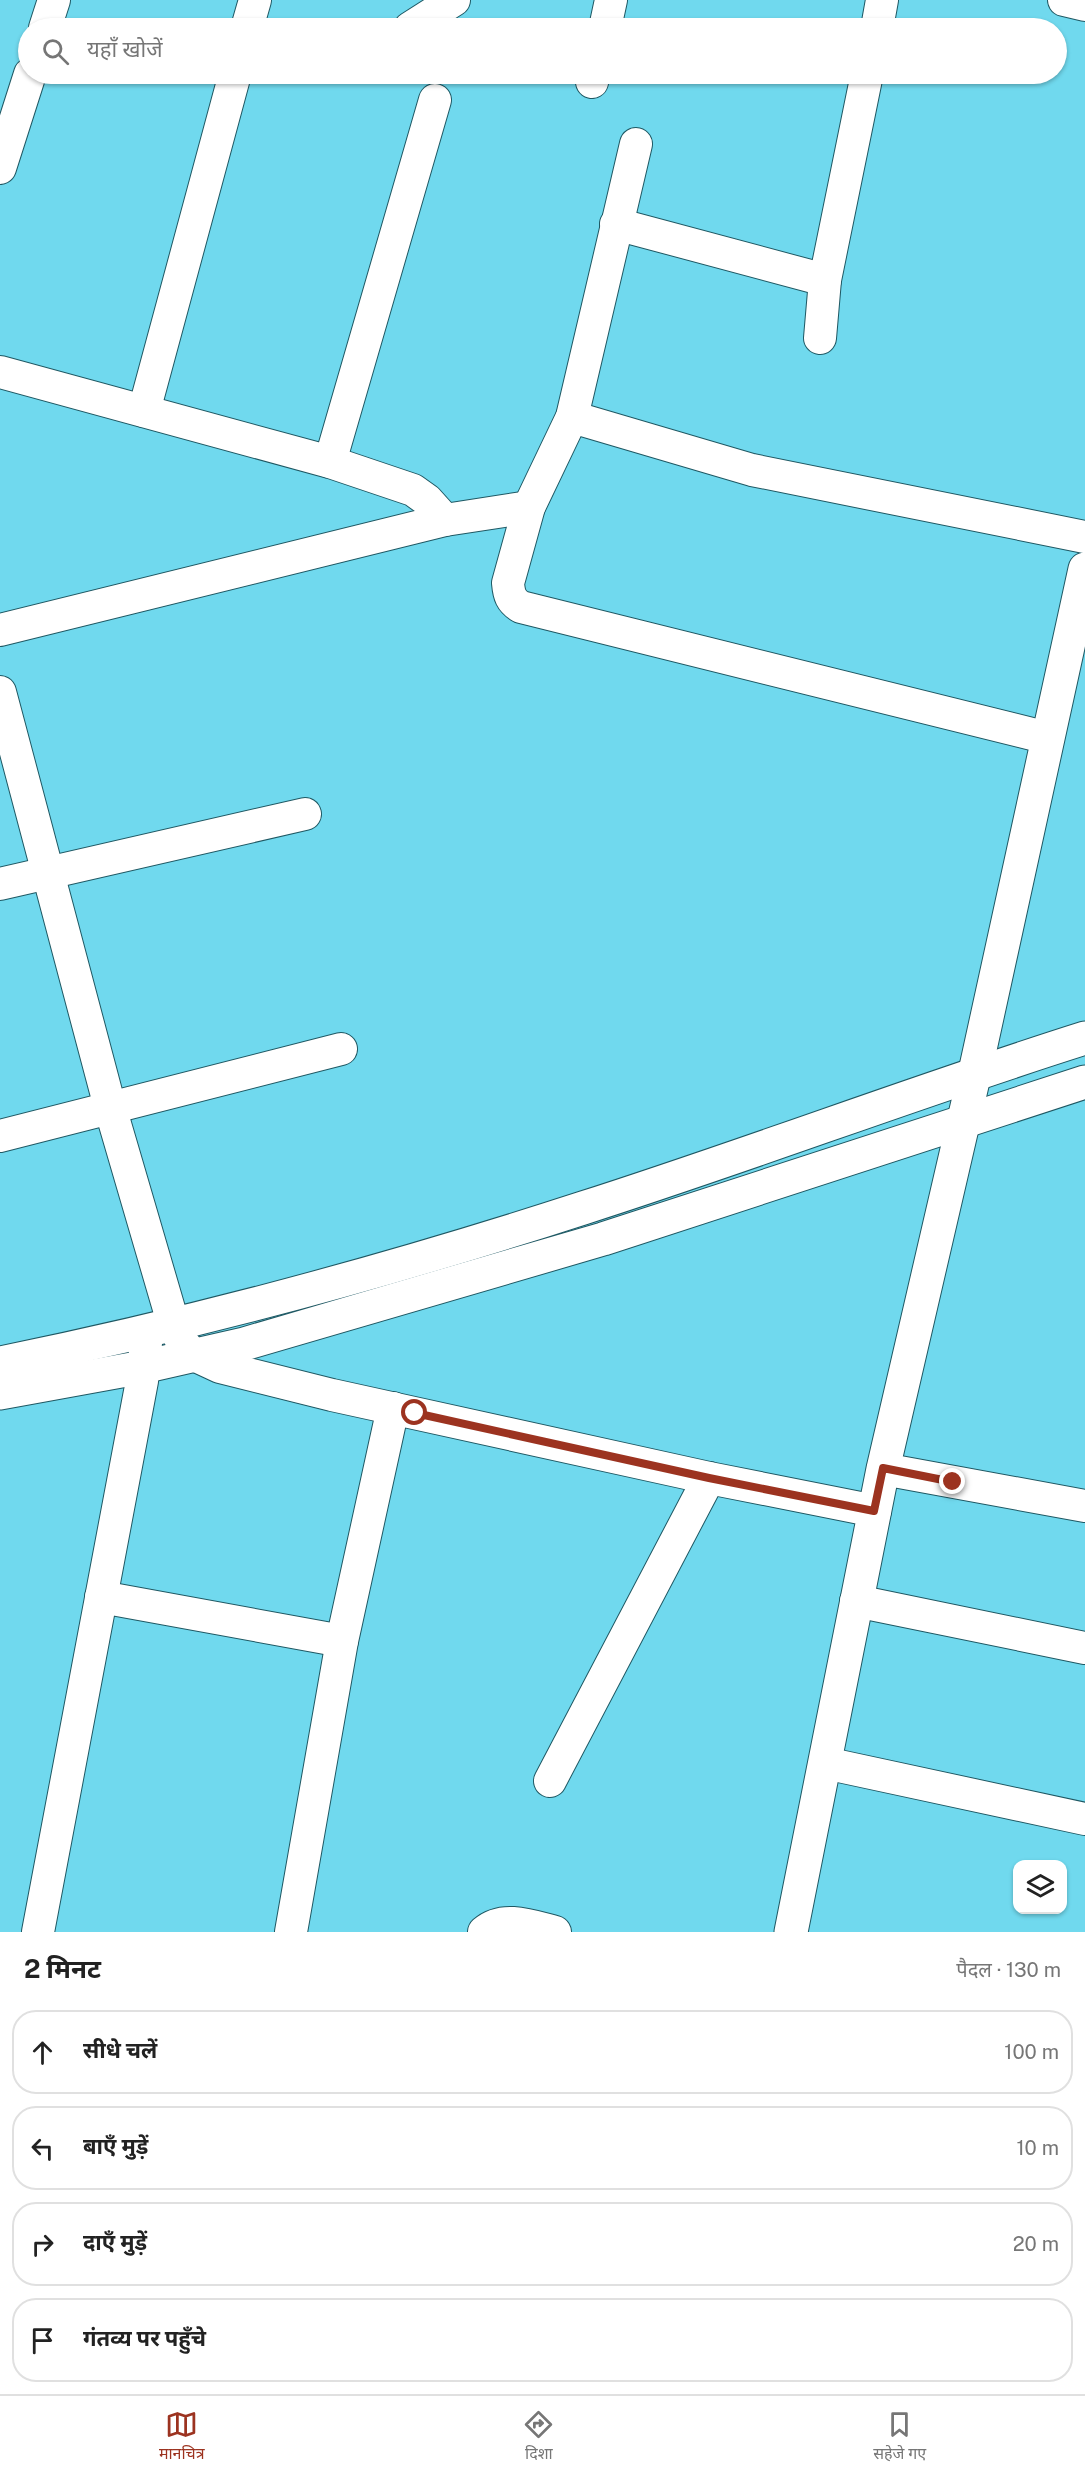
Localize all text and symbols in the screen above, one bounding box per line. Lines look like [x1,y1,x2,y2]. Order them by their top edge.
search box [18,18,1067,84]
icon: search [39,35,72,68]
text: यहाँ खोजें [87,36,163,62]
route start [401,1399,427,1425]
route end [939,1468,965,1494]
map controls [1013,1860,1067,1914]
button: layers [1013,1860,1067,1914]
text: 2 मिनट [24,1953,101,1984]
text: पैदल · 130 m [956,1958,1061,1982]
icon: ahead [26,2036,59,2069]
text: सीधे चलें [83,2037,157,2063]
text: 100 m [1004,2040,1059,2064]
icon: left [26,2132,59,2165]
text: बाएँ मुड़ें [83,2133,148,2159]
text: 10 m [1016,2136,1059,2160]
icon: right [26,2228,59,2261]
text: दाएँ मुड़ें [83,2229,147,2255]
text: 20 m [1013,2232,1059,2256]
icon: arrive [26,2324,59,2357]
text: गंतव्य पर पहुँचे [83,2325,206,2351]
tab: मानचित्र [159,2408,205,2466]
tab: दिशा [522,2408,555,2466]
tab: सहेजे गए [873,2408,926,2466]

